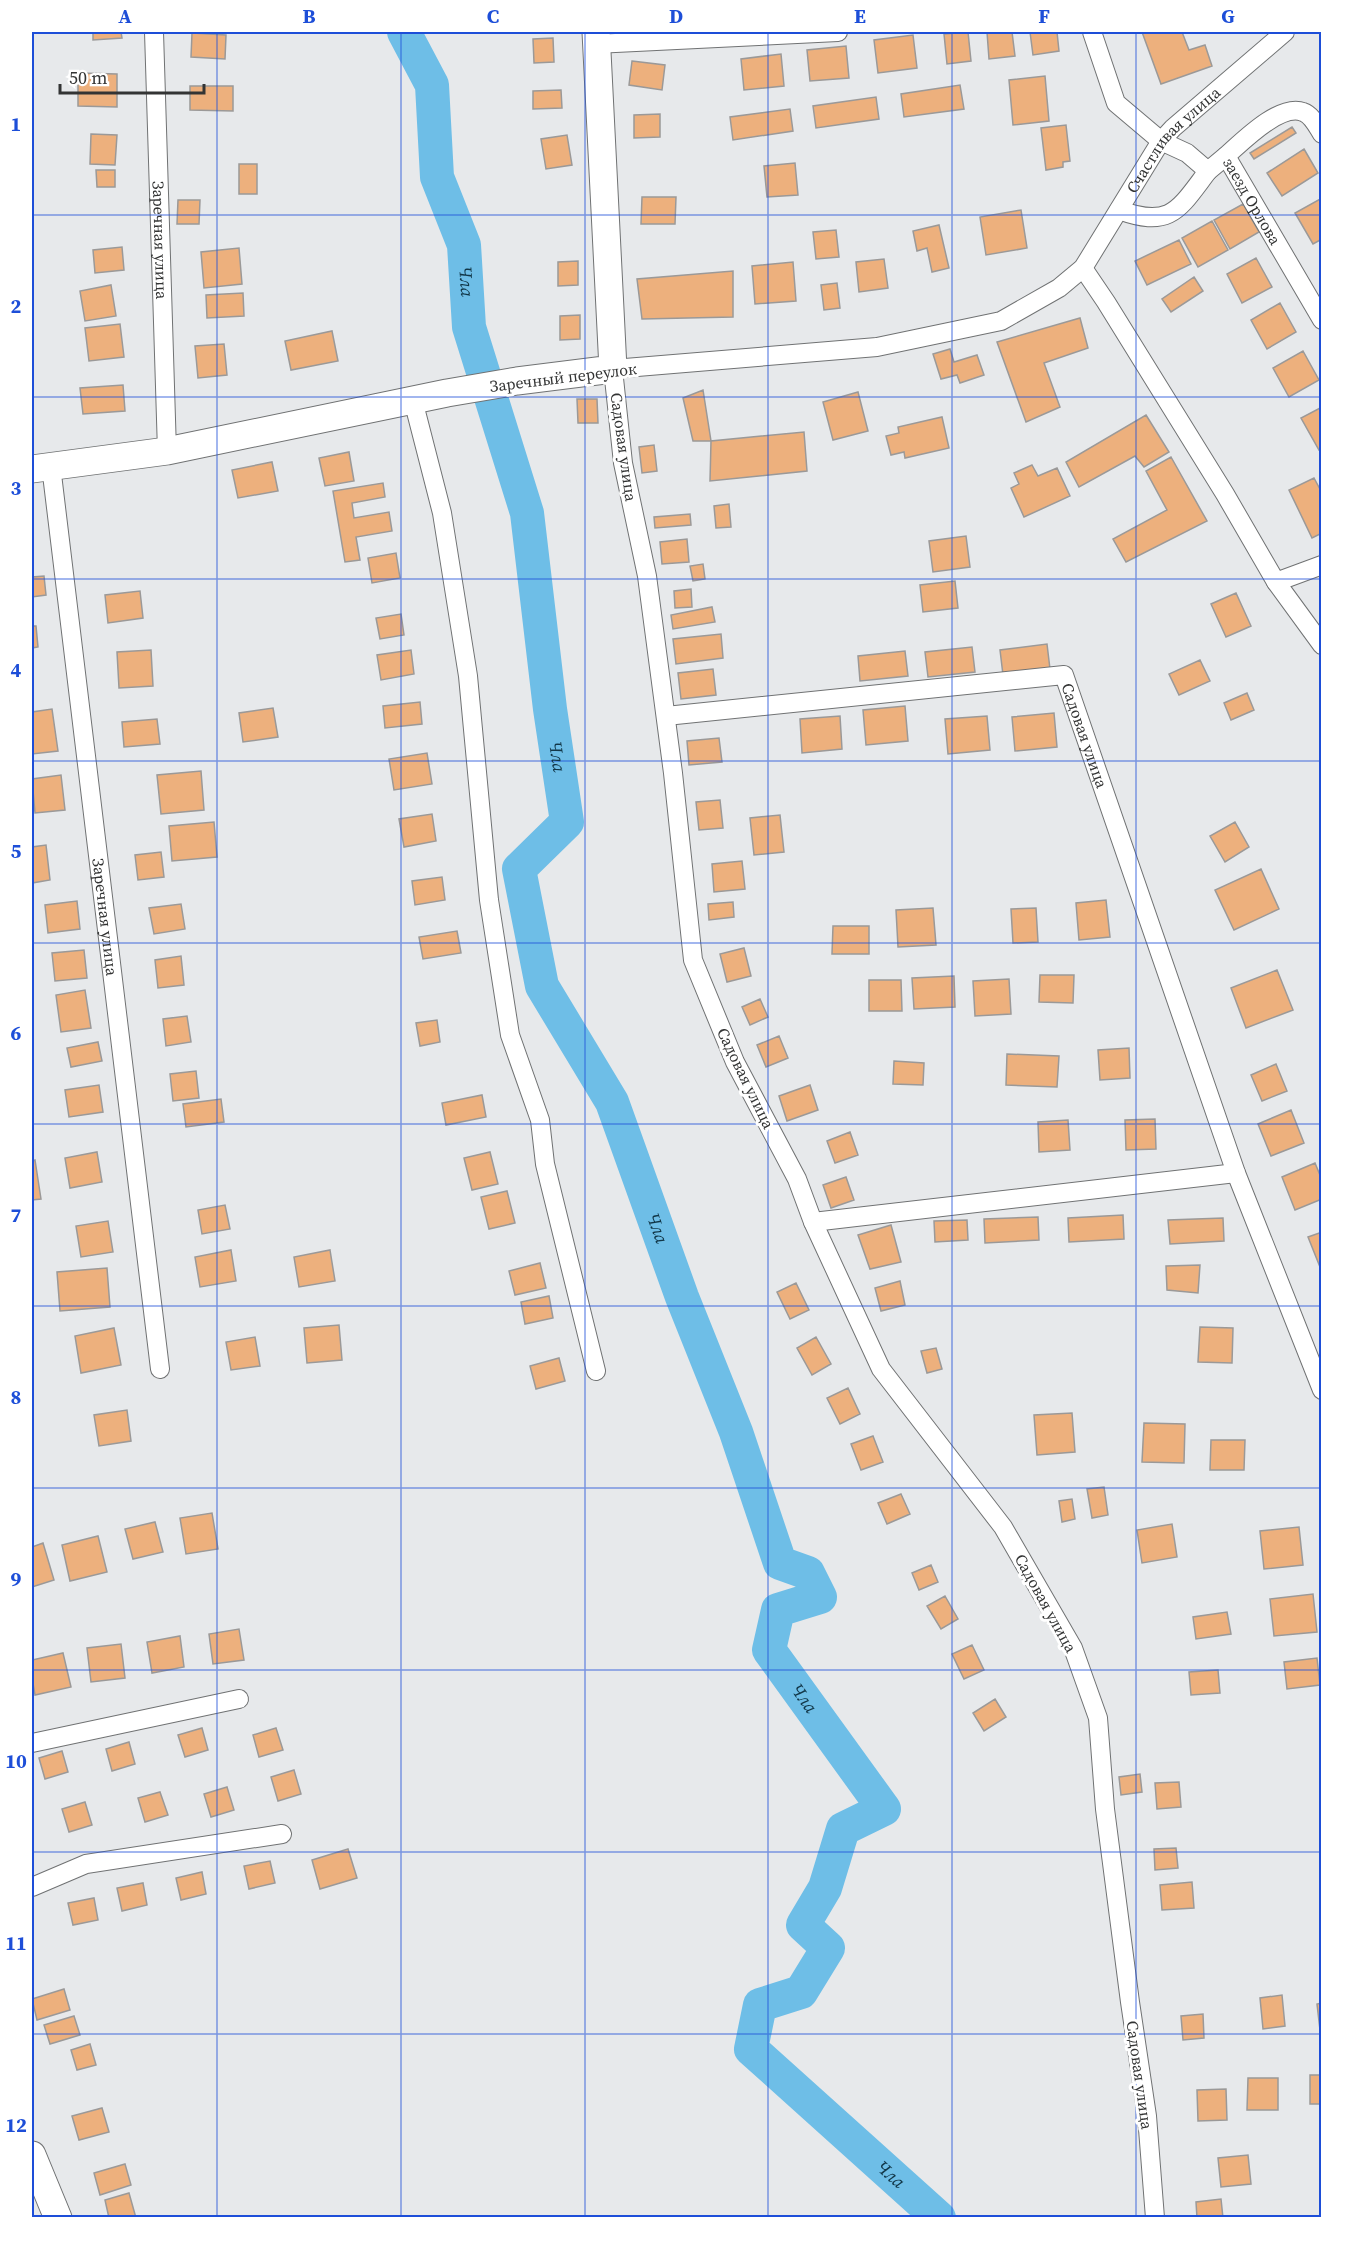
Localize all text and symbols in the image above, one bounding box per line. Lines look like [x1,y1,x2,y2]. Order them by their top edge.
text: A [118,2,132,30]
text: B [302,2,316,30]
text: C [487,2,499,30]
text: D [669,2,683,30]
text: E [854,2,866,30]
text: F [1038,2,1050,30]
text: G [1221,2,1235,30]
scale bar [60,57,204,95]
text: 50 m [69,65,107,90]
street label: Счастливая улица [1121,81,1226,197]
text: 1 [11,110,21,138]
street label: заезд Орлова [1218,154,1287,250]
street label: Заречная улица [148,180,173,300]
water label: Чла [453,266,480,298]
text: 2 [11,292,22,320]
street label: Заречный переулок [488,357,638,397]
street label: Садовая улица [605,391,643,504]
text: 3 [11,474,22,502]
text: 4 [11,656,22,684]
street label: Садовая улица [1057,680,1113,792]
water label: Чла [543,740,572,774]
text: 5 [11,837,22,865]
street label: Заречная улица [87,857,124,978]
text: 6 [11,1019,22,1047]
street label: Садовая улица [712,1024,780,1133]
text: 7 [11,1201,22,1229]
water label: Чла [641,1209,675,1247]
text: 8 [11,1383,21,1411]
street label: Садовая улица [1010,1550,1083,1657]
text: 9 [11,1565,22,1593]
water label: Чла [785,1678,824,1719]
text: 10 [5,1747,27,1775]
text: 11 [5,1929,27,1957]
street label: Садовая улица [1121,2019,1159,2132]
text: 12 [5,2111,27,2139]
water label: Чла [871,2155,911,2194]

